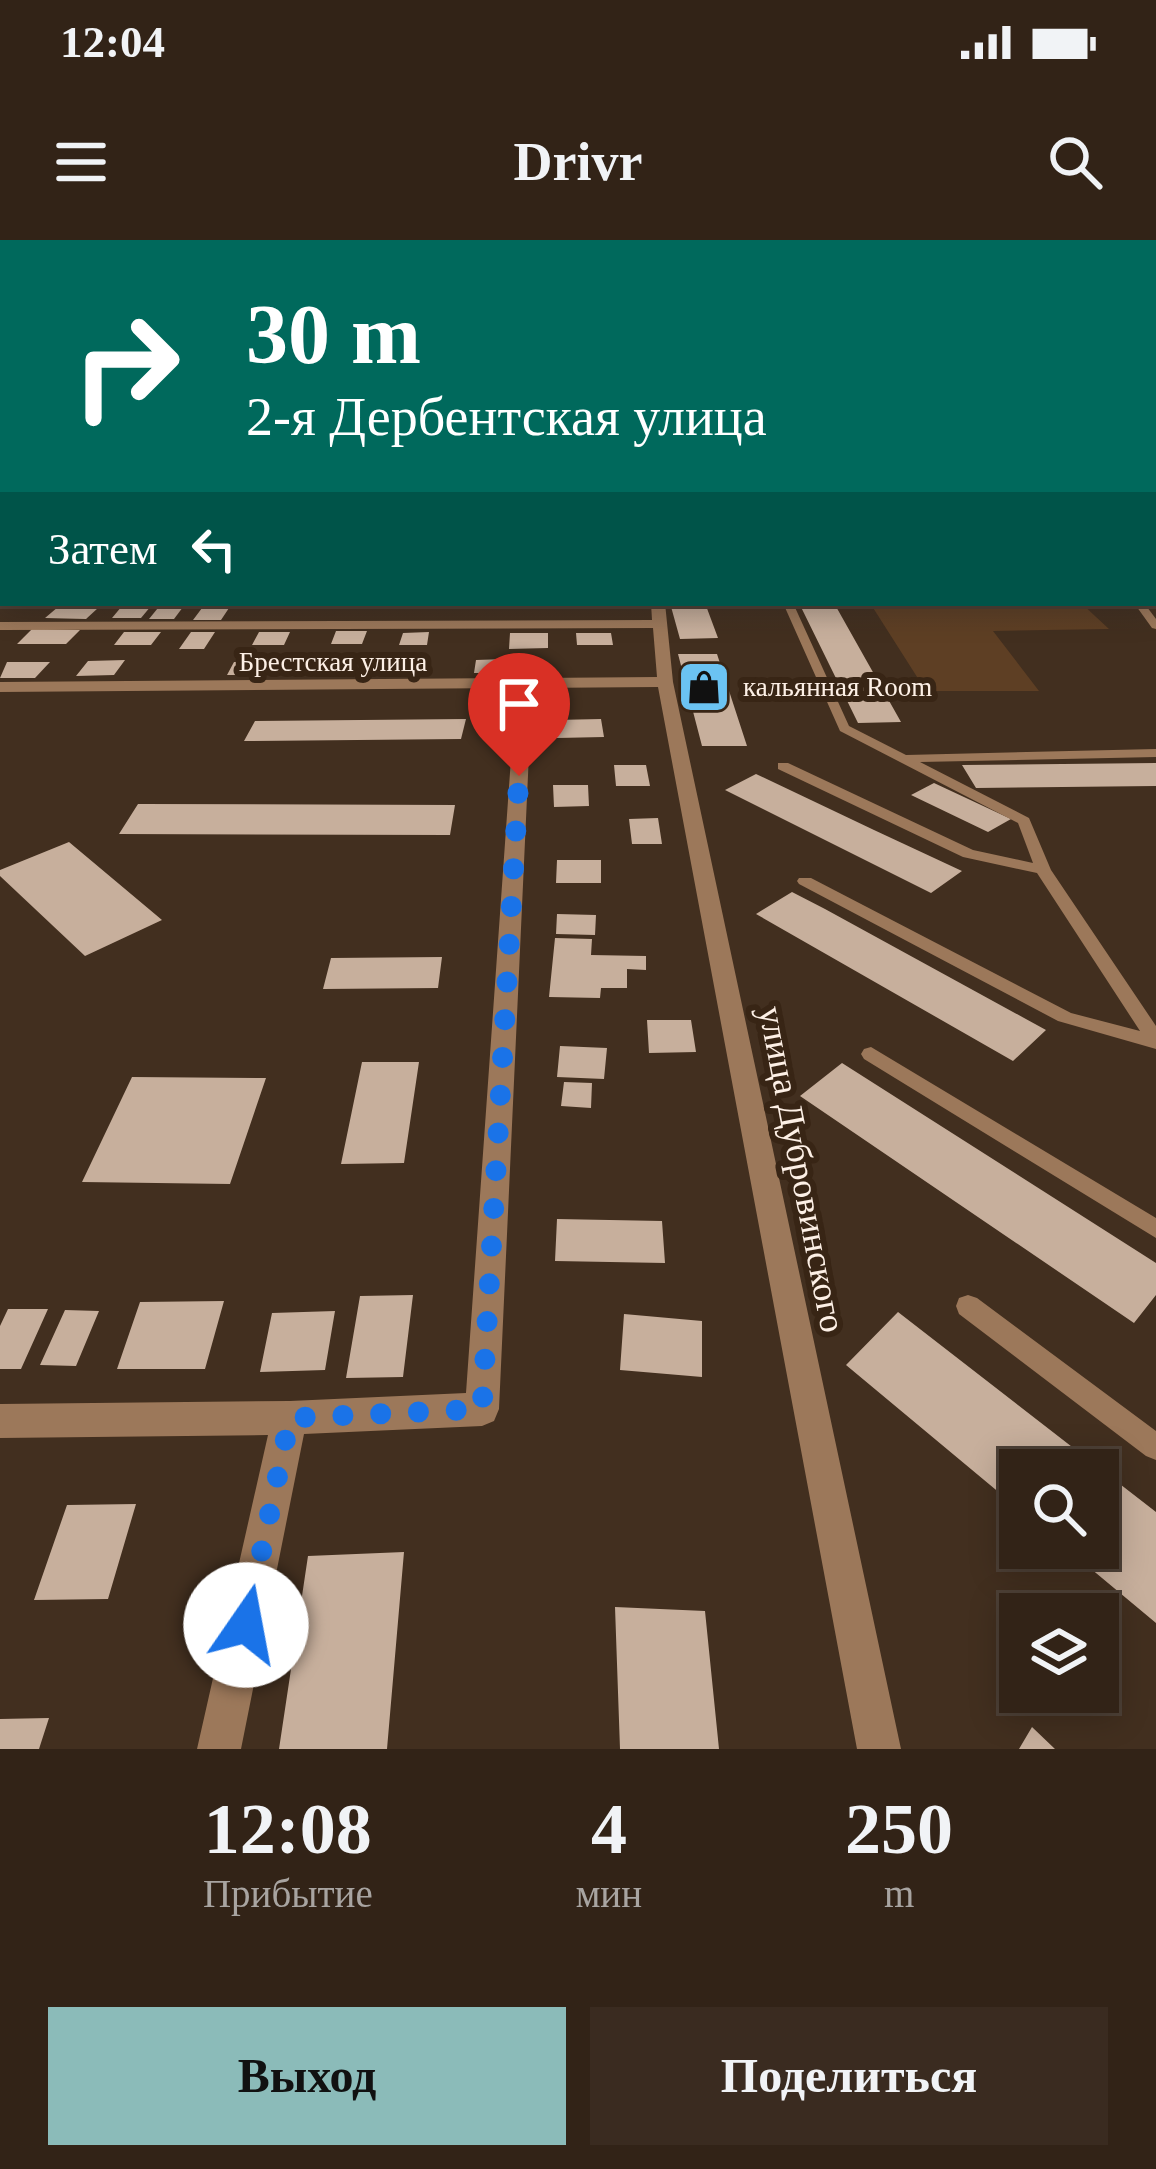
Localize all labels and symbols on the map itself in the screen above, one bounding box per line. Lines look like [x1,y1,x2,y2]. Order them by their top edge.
street label: Брестская улица [239,647,427,677]
pin [468,653,570,776]
shop icon: кальянная Room [676,659,732,715]
place label: кальянная Room [743,672,932,702]
street label: улица Дубровинского [751,1003,853,1336]
position arrow [183,1562,309,1688]

